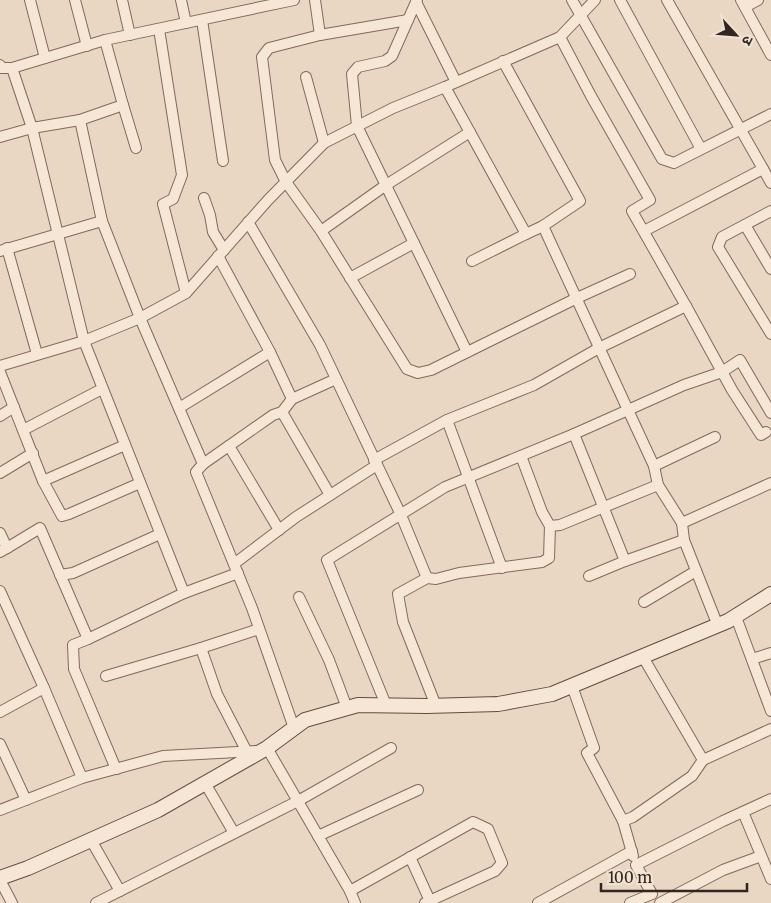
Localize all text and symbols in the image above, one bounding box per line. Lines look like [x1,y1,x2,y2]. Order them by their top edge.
north arrow [711,10,761,60]
text: उ [737,33,758,49]
scale bar [601,860,747,892]
text: 100 m [608,868,652,887]

